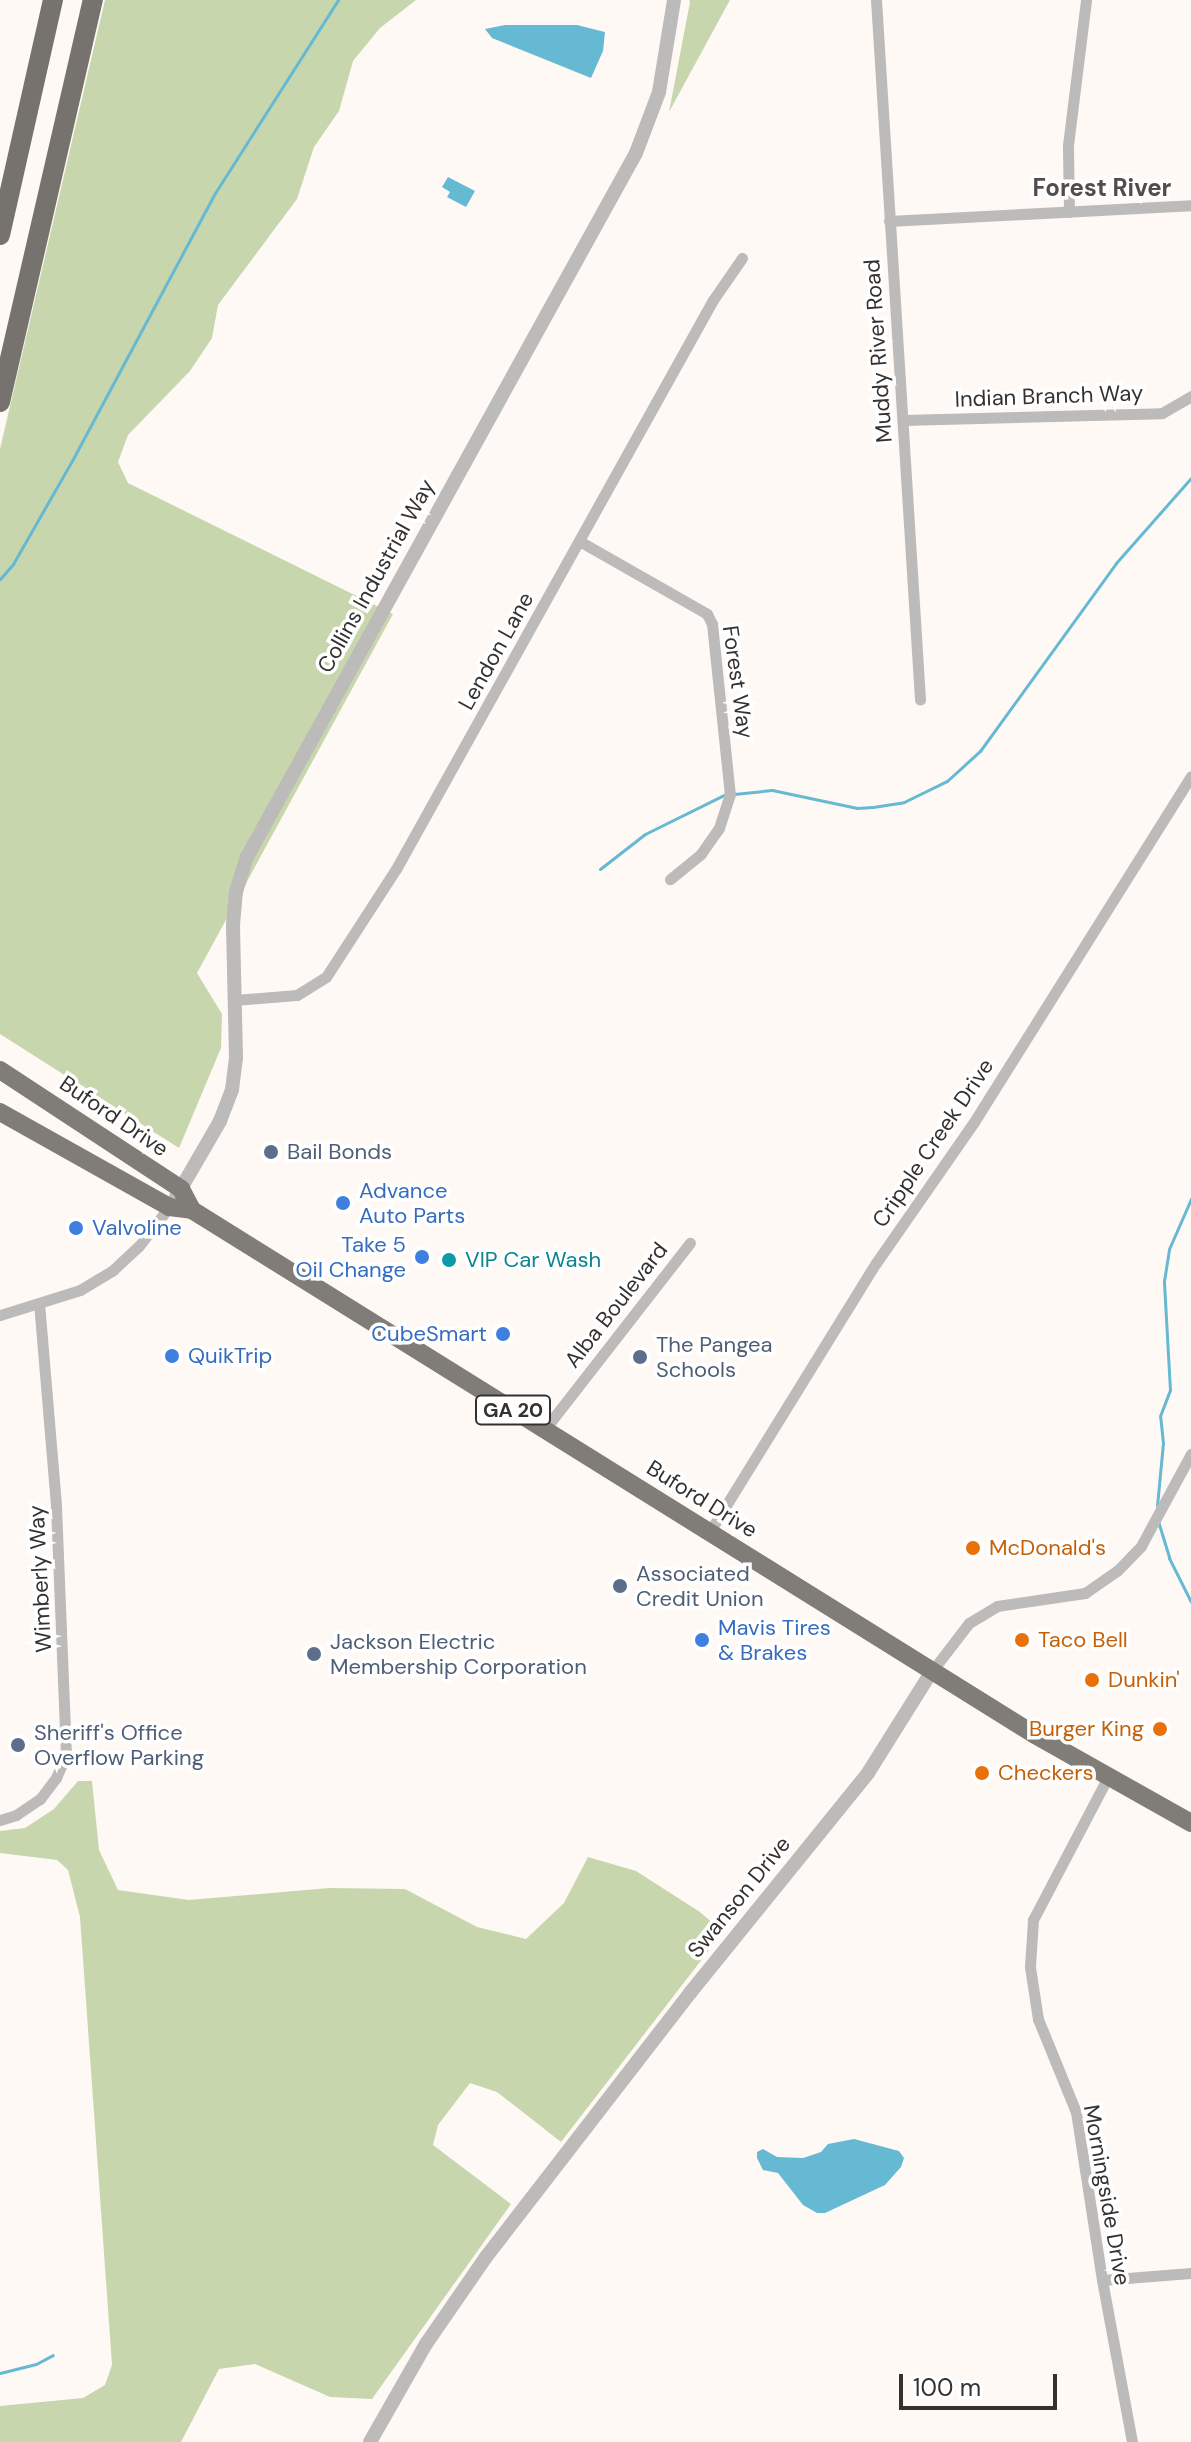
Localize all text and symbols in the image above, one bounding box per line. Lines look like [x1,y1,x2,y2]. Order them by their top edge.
district label: Forest River [1033,174,1171,202]
street label: Muddy River Road [858,258,898,444]
street label: Indian Branch Way [954,380,1144,412]
street label: Collins Industrial Way [312,475,440,677]
street label: Lendon Lane [453,588,539,714]
street label: Forest Way [717,624,759,740]
street label: Cripple Creek Drive [867,1054,999,1232]
street label: Buford Drive [55,1070,173,1162]
place label: Bail Bonds [287,1139,392,1165]
marker: Bail Bonds [262,1143,280,1161]
place label: Advance Auto Parts [359,1177,465,1228]
marker: Advance Auto Parts [334,1194,352,1212]
place label: Valvoline [92,1215,182,1241]
marker: Valvoline [67,1219,85,1237]
place label: Take 5 Oil Change [296,1231,406,1282]
street label: Alba Boulevard [559,1237,673,1373]
place label: VIP Car Wash [465,1247,601,1273]
marker: Take 5 Oil Change [413,1248,431,1266]
marker: VIP Car Wash [440,1251,458,1269]
place label: CubeSmart [371,1321,487,1347]
marker: CubeSmart [494,1325,512,1343]
place label: The Pangea Schools [656,1331,772,1382]
place label: QuikTrip [188,1343,272,1369]
marker: QuikTrip [163,1347,181,1365]
marker: The Pangea Schools [631,1348,649,1366]
road number: GA 20 [475,1394,551,1426]
street label: Buford Drive [642,1455,762,1543]
street label: Wimberly Way [23,1505,57,1653]
place label: McDonald's [989,1535,1106,1561]
marker: McDonald's [964,1539,982,1557]
place label: Associated Credit Union [636,1560,764,1612]
marker: Associated Credit Union [611,1577,629,1595]
place label: Mavis Tires & Brakes [718,1614,831,1666]
place label: Taco Bell [1038,1627,1128,1653]
place label: Jackson Electric Membership Corporation [330,1628,587,1680]
marker: Mavis Tires & Brakes [693,1631,711,1649]
marker: Taco Bell [1013,1631,1031,1649]
marker: Jackson Electric Membership Corporation [305,1645,323,1663]
place label: Dunkin' [1108,1667,1180,1693]
marker: Dunkin' [1083,1671,1101,1689]
place label: Burger King [1029,1716,1144,1742]
place label: Sheriff's Office Overflow Parking [34,1719,204,1770]
marker: Burger King [1151,1720,1169,1738]
marker: Sheriff's Office Overflow Parking [9,1736,27,1754]
place label: Checkers [998,1760,1093,1786]
marker: Checkers [973,1764,991,1782]
street label: Swanson Drive [682,1831,796,1963]
street label: Morningside Drive [1078,2103,1136,2287]
scale bar [903,2358,1061,2408]
text: 100 m [913,2372,981,2403]

